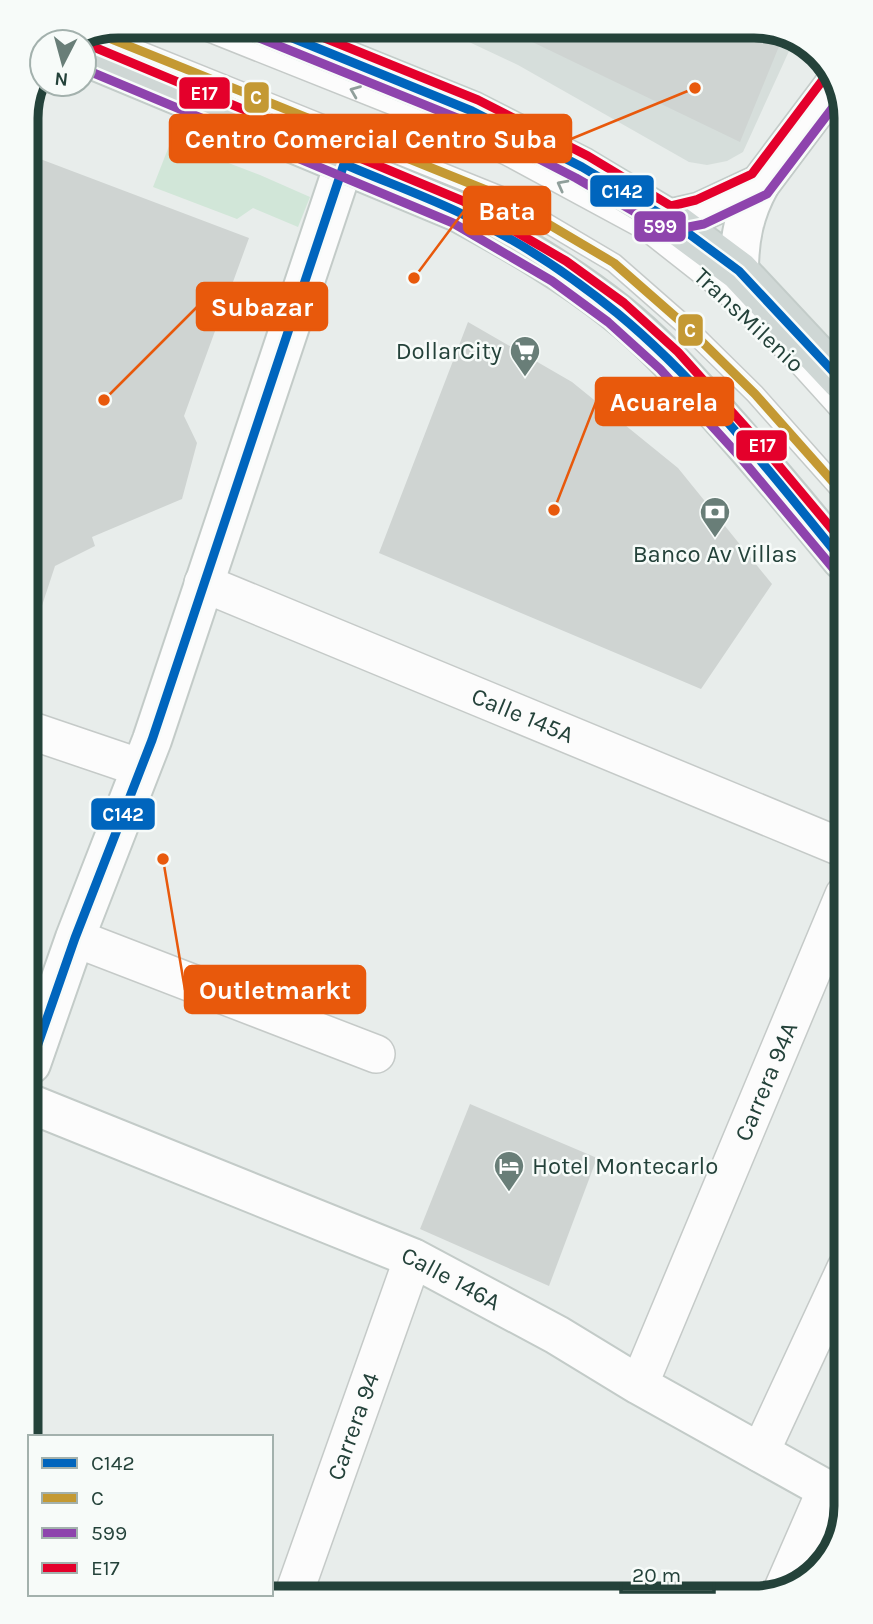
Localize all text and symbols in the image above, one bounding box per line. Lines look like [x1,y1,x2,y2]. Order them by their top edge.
north arrow [28,28,98,98]
text: N [53,67,69,91]
line badge: E17 [178,76,231,110]
line badge: C [243,81,270,114]
text: E17 [190,83,218,105]
one-way arrow [350,85,363,99]
text: C [250,87,262,109]
callout: Centro Comercial Centro Suba [170,115,571,162]
text: Centro Comercial Centro Suba [185,124,557,155]
line badge: C142 [589,174,655,208]
one-way arrow [557,180,569,194]
text: C142 [601,181,643,203]
callout: Bata [464,187,550,234]
text: Bata [478,196,536,227]
line badge: 599 [633,210,687,243]
text: 599 [643,216,677,238]
street label: TransMilenio [688,262,810,378]
callout: Subazar [197,283,327,330]
text: Subazar [211,292,314,323]
line badge: C [677,313,704,347]
text: C [684,320,696,342]
supermarket icon: DollarCity [508,334,542,378]
place label: DollarCity [396,337,502,365]
callout: Acuarela [596,378,733,425]
text: Acuarela [610,387,718,418]
line badge: E17 [735,429,788,462]
text: E17 [748,435,776,457]
bank icon: Banco Av Villas [698,495,732,539]
place label: Banco Av Villas [633,540,797,568]
street label: Calle 145A [467,682,578,749]
line badge: C142 [90,797,156,831]
text: C142 [102,804,144,826]
callout: Outletmarkt [185,966,365,1013]
text: Outletmarkt [199,975,351,1006]
street label: Carrera 94A [729,1018,803,1145]
hotel icon: Hotel Montecarlo [492,1149,526,1193]
place label: Hotel Montecarlo [532,1152,718,1180]
street label: Calle 146A [398,1241,506,1316]
street label: Carrera 94 [321,1369,385,1484]
legend [28,1435,273,1596]
text: C142 [91,1451,135,1475]
text: C [91,1486,104,1510]
text: 599 [91,1521,127,1545]
scale bar [621,1550,714,1594]
text: E17 [91,1556,120,1580]
text: 20 m [632,1563,681,1587]

